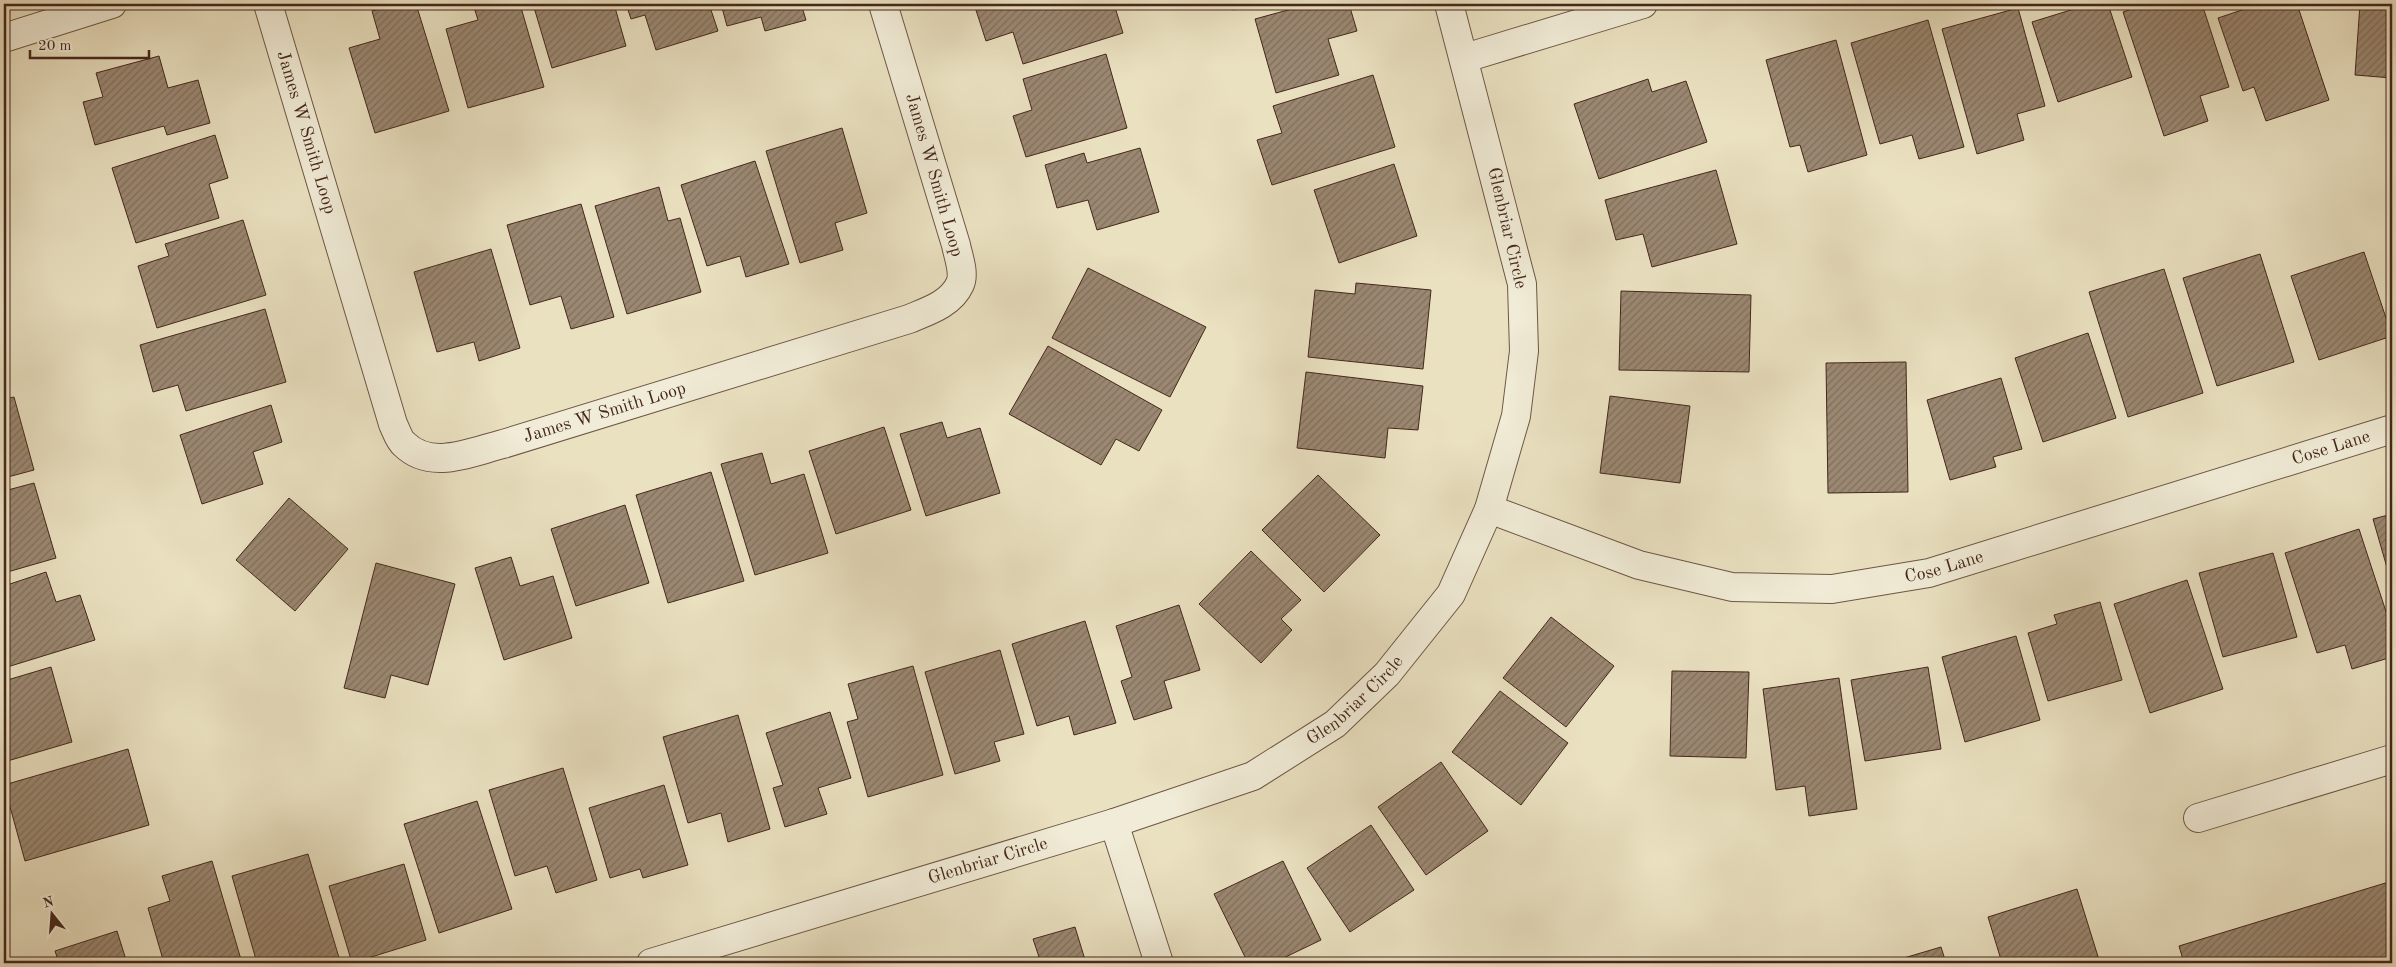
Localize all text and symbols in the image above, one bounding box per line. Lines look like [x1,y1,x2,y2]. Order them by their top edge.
scale bar [30,28,149,60]
text: 20 m [38,39,72,54]
street label: James W Smith Loop [273,49,339,216]
street label: James W Smith Loop [902,91,966,259]
street label: Glenbriar Circle [1484,166,1530,290]
street label: James W Smith Loop [521,379,688,446]
street label: Cose Lane [2290,427,2372,469]
street label: Cose Lane [1903,548,1986,586]
street label: Glenbriar Circle [1304,652,1407,748]
street label: Glenbriar Circle [926,835,1050,888]
north arrow [28,890,78,940]
text: N [41,894,56,911]

